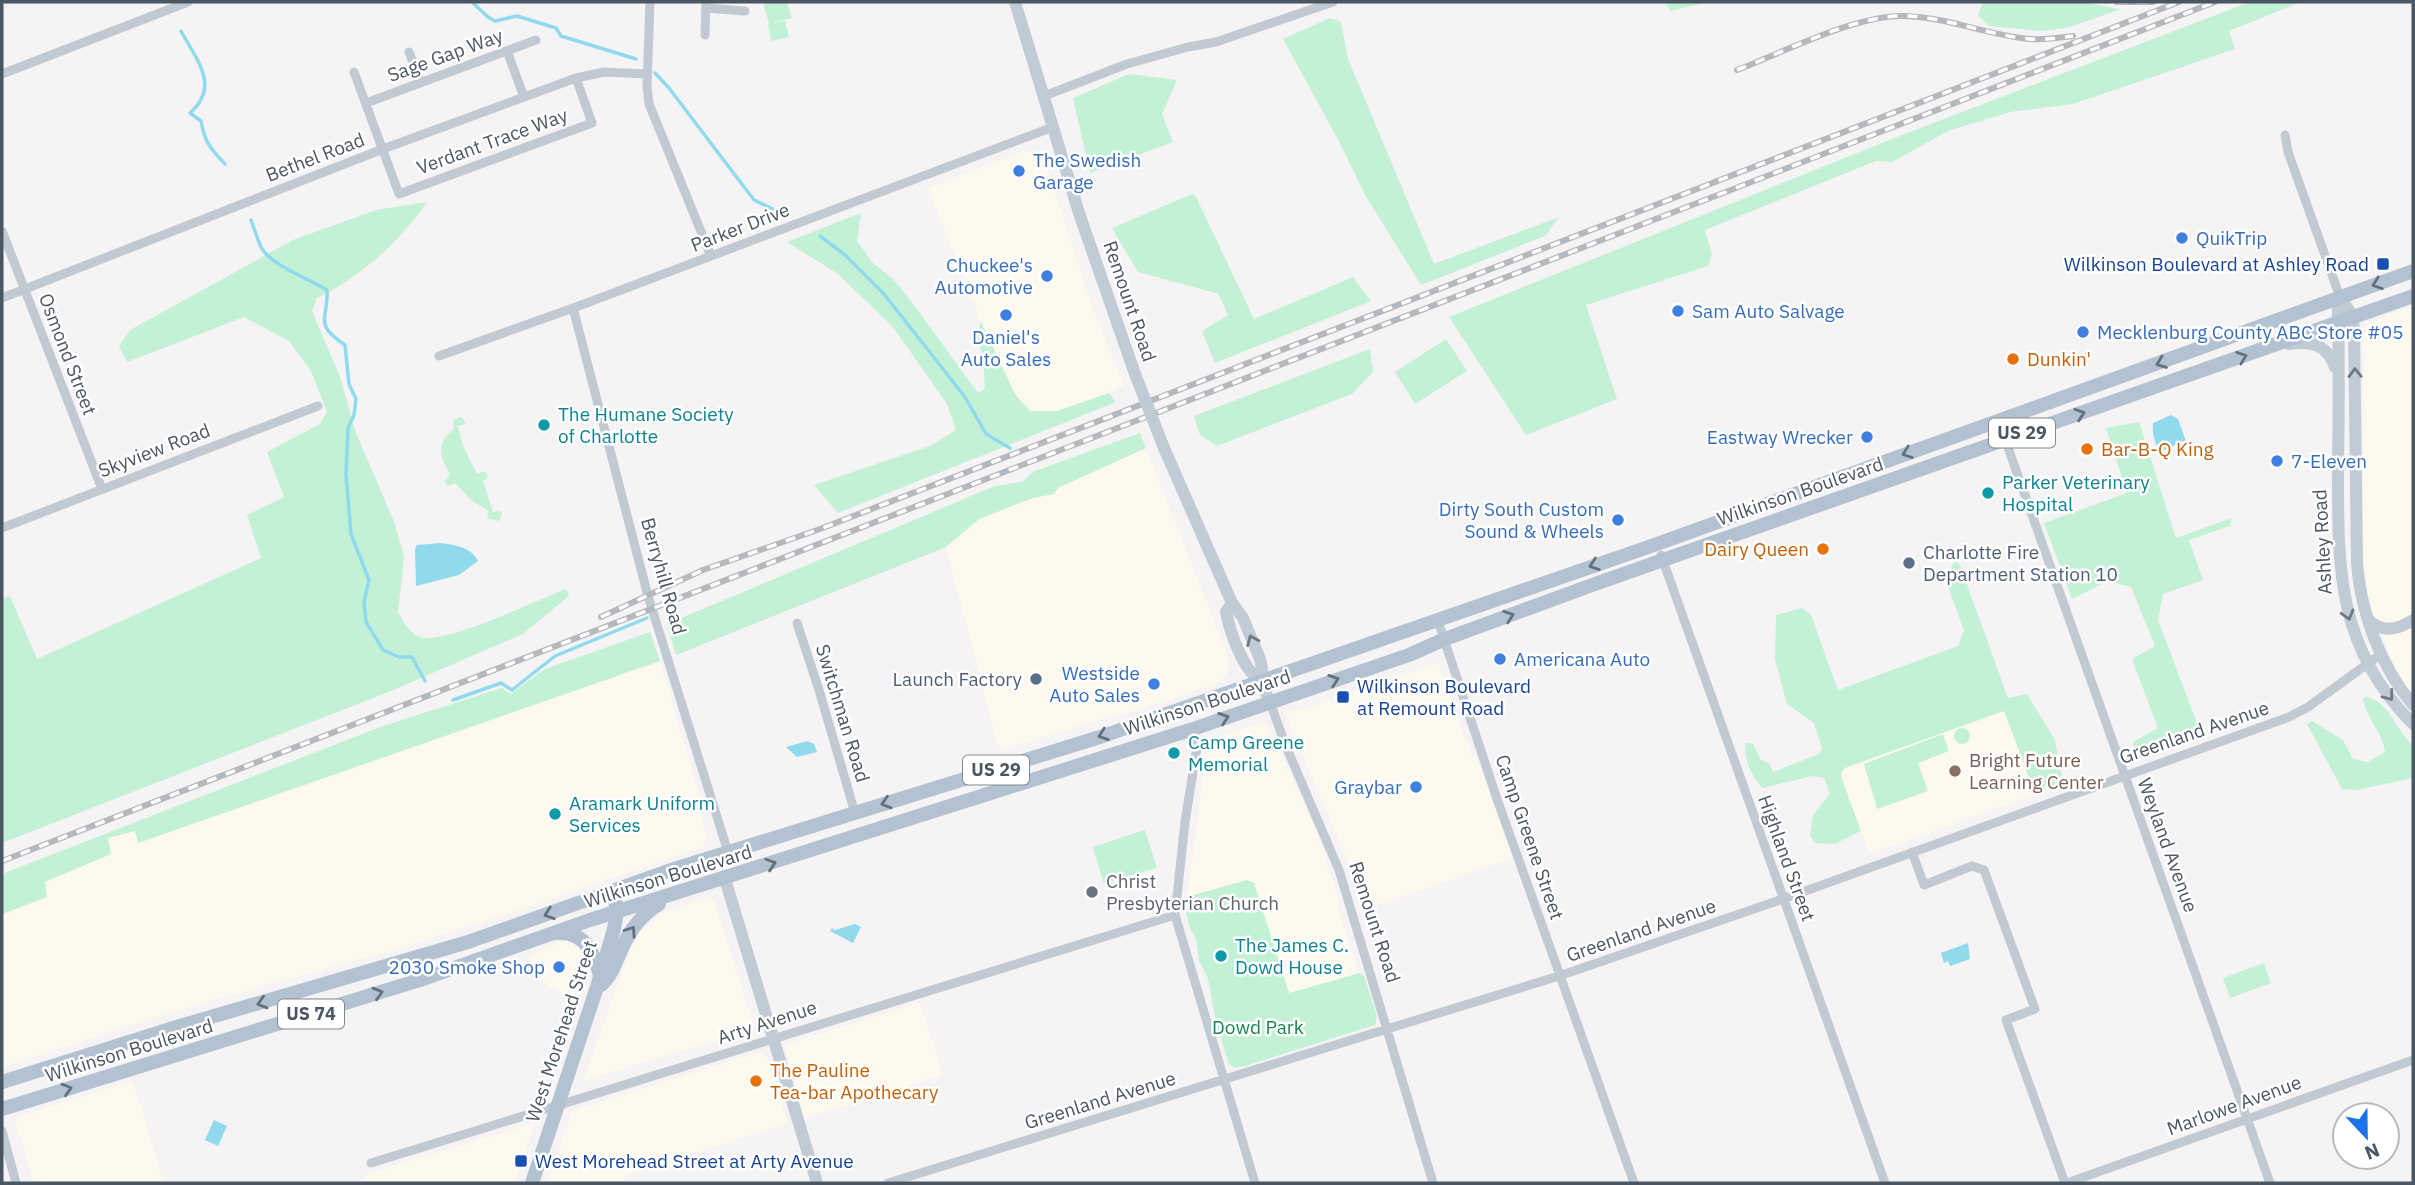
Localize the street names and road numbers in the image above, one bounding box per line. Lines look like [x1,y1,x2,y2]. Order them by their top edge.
street label: Sage Gap Way [384,23,507,87]
street label: Verdant Trace Way [413,102,571,179]
street label: Bethel Road [262,127,368,187]
street label: Parker Drive [687,197,793,257]
street label: Remount Road [1098,238,1162,364]
street label: Osmond Street [34,290,102,418]
street label: Skyview Road [95,418,213,482]
road number: US 29 [1989,418,2055,447]
street label: Wilkinson Boulevard [1714,451,1886,531]
street label: Ashley Road [2307,489,2337,595]
street label: Berryhill Road [636,515,692,637]
street label: Switchman Road [811,641,875,785]
street label: Wilkinson Boulevard [1121,664,1293,740]
street label: Greenland Avenue [2116,695,2272,769]
street label: Camp Greene Street [1491,751,1569,923]
road number: US 29 [963,756,1029,784]
street label: Weyland Avenue [2133,774,2203,916]
street label: Highland Street [1753,792,1821,924]
street label: Wilkinson Boulevard [581,839,755,913]
street label: Remount Road [1344,858,1406,986]
street label: Greenland Avenue [1563,893,1719,967]
street label: West Morehead Street [520,937,602,1125]
street label: Arty Avenue [714,995,820,1049]
road number: US 74 [278,1000,344,1028]
street label: Wilkinson Boulevard [42,1013,216,1087]
street label: Greenland Avenue [1022,1066,1178,1134]
street label: Marlowe Avenue [2164,1070,2304,1140]

